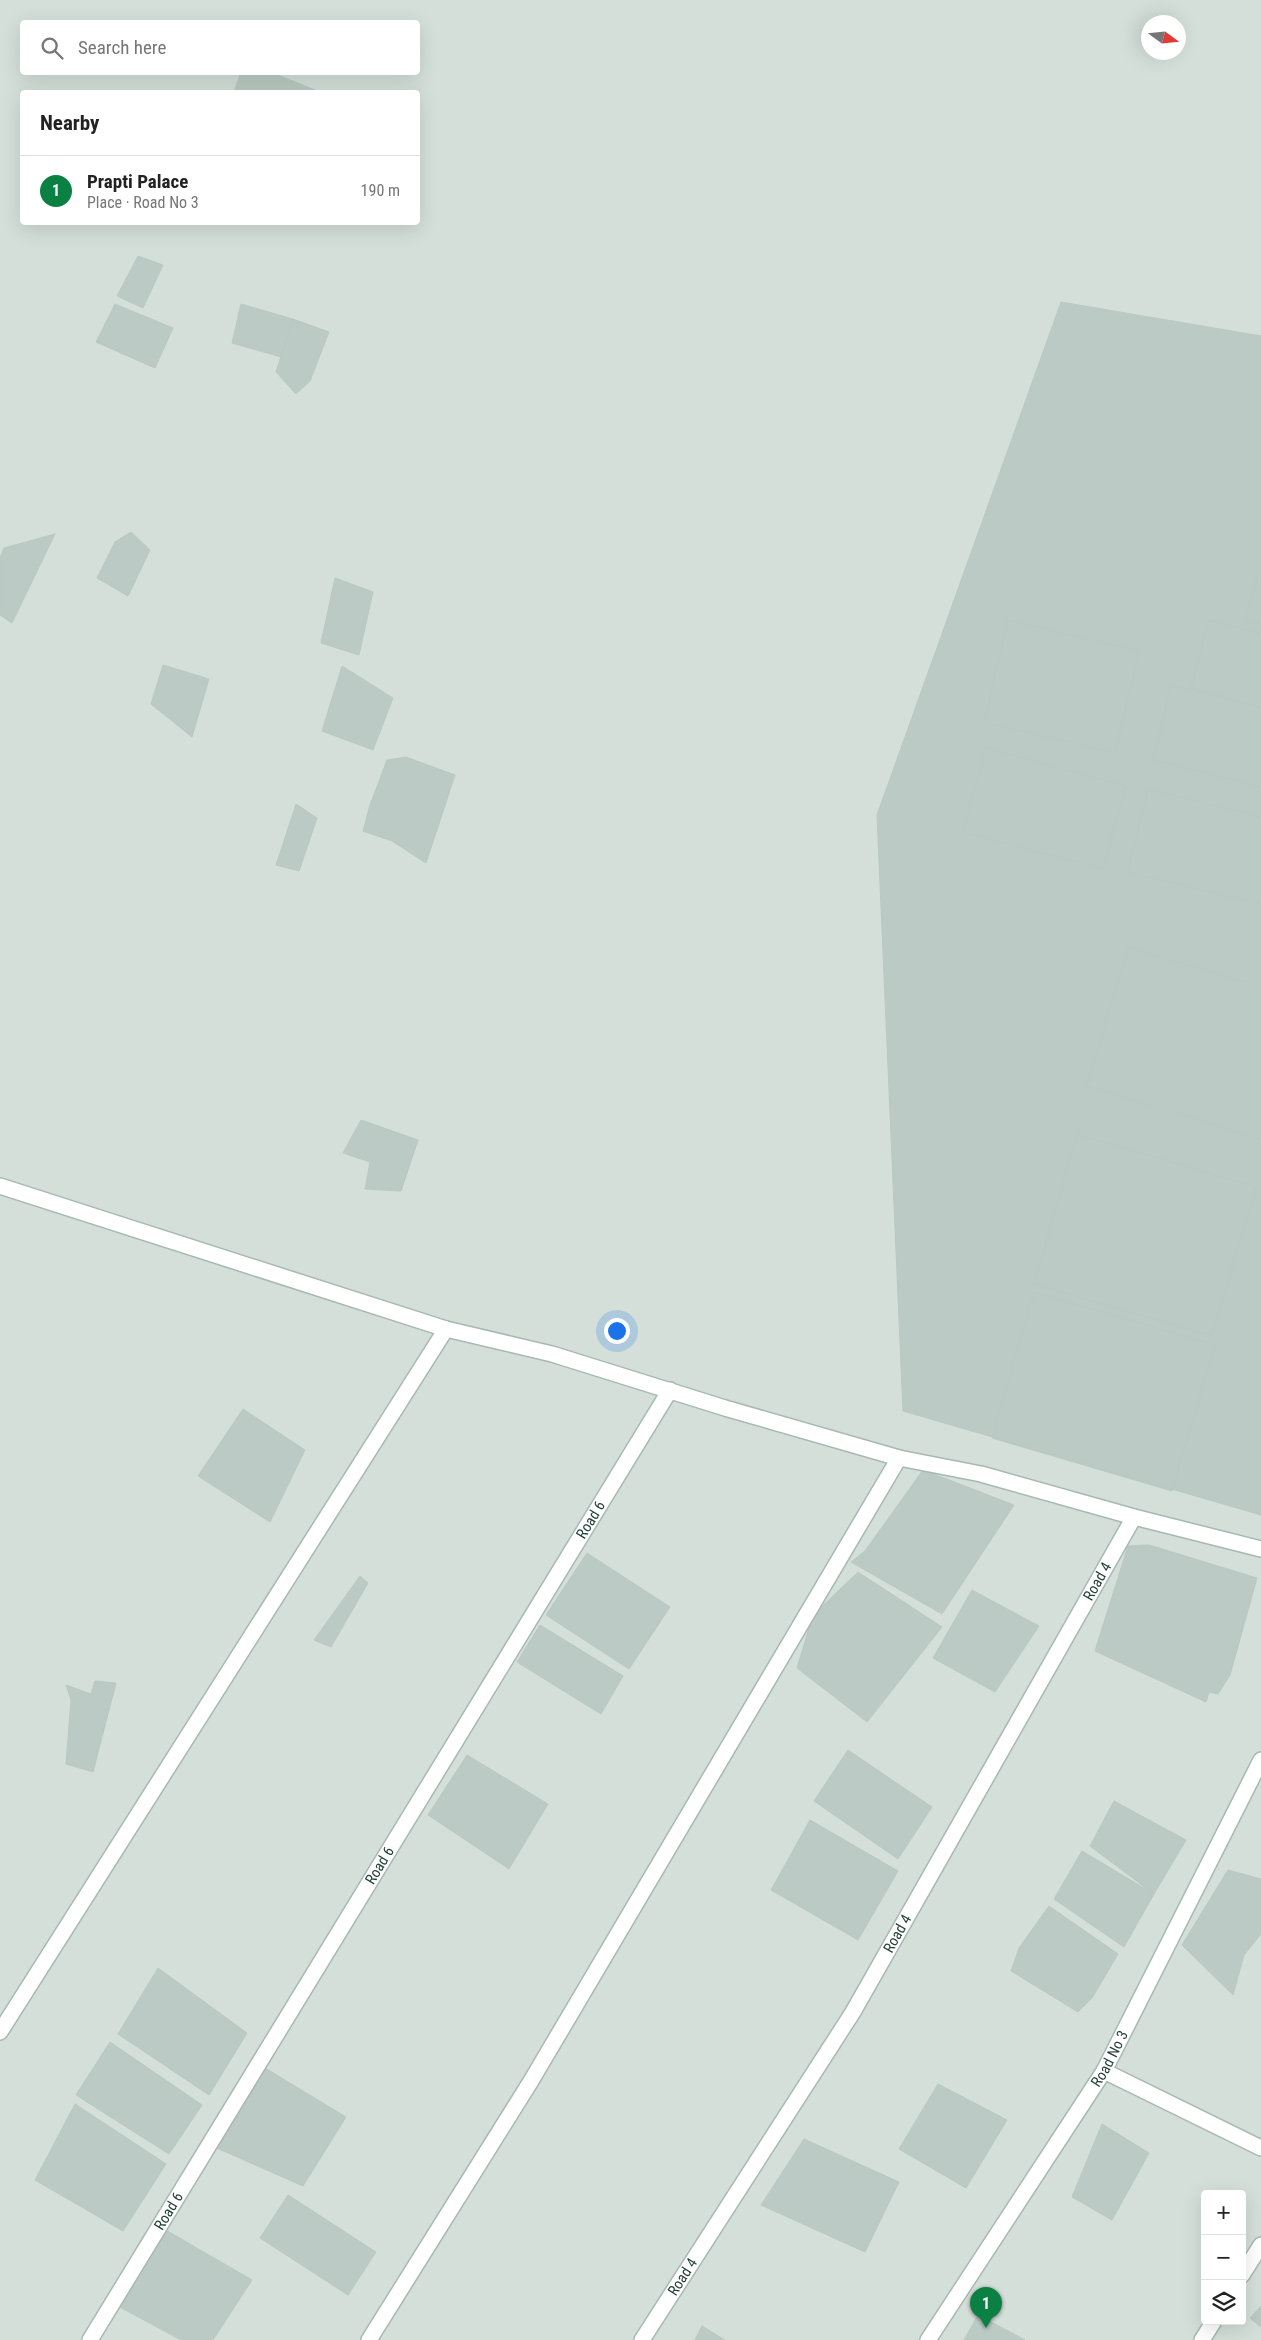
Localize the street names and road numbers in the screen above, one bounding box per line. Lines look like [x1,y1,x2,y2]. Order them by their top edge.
street label: Road 6 [572,1498,609,1542]
street label: Road 4 [1079,1559,1115,1604]
street label: Road 6 [361,1843,398,1888]
street label: Road 4 [879,1911,915,1956]
street label: Road No 3 [1087,2028,1132,2090]
street label: Road 6 [150,2189,187,2233]
street label: Road 4 [664,2255,701,2299]

